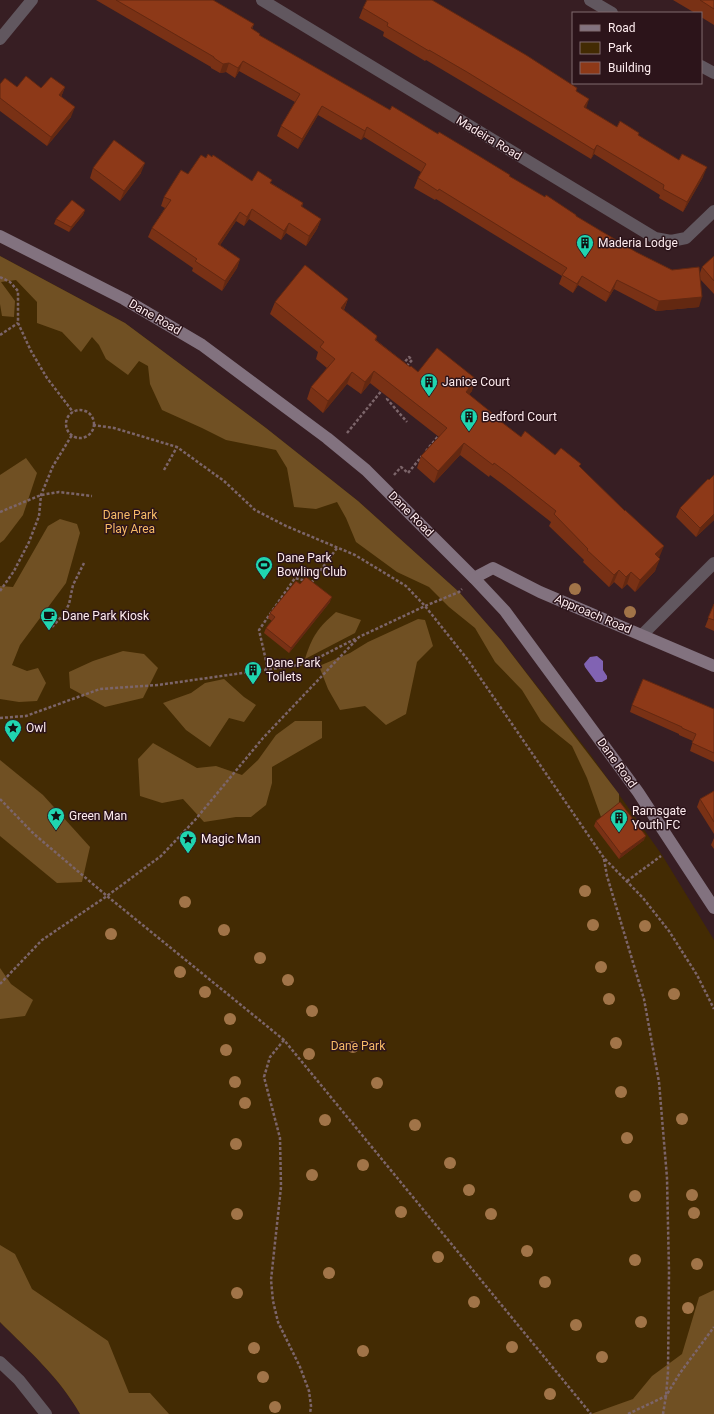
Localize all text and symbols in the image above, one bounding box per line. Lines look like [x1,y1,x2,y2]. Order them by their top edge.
legend [572,12,702,84]
text: Road [608,21,636,35]
text: Park [608,41,633,55]
text: Building [608,61,651,75]
street label: Madeira Road [454,113,524,163]
building icon: Maderia Lodge [575,233,595,258]
place label: Maderia Lodge [598,236,678,250]
street label: Dane Road [126,296,184,338]
building icon: Janice Court [419,372,439,397]
place label: Janice Court [442,375,510,389]
building icon: Bedford Court [459,407,479,432]
place label: Bedford Court [482,410,557,424]
street label: Dane Road [386,489,436,539]
park label: Dane Park Play Area [103,508,158,536]
place label: Dane Park Bowling Club [277,551,347,579]
sports icon: Dane Park Bowling Club [254,555,274,580]
street label: Approach Road [553,592,633,636]
cafe icon: Dane Park Kiosk [39,606,59,631]
place label: Dane Park Kiosk [62,609,150,623]
place label: Dane Park Toilets [266,656,321,684]
building icon: Dane Park Toilets [243,660,263,685]
place icon: Owl [3,718,23,743]
place label: Owl [26,721,46,735]
street label: Dane Road [594,735,640,791]
place label: Ramsgate Youth FC [632,804,686,832]
place icon: Green Man [46,806,66,831]
building icon: Ramsgate Youth FC [609,808,629,833]
place label: Green Man [69,809,127,823]
place icon: Magic Man [178,829,198,854]
place label: Magic Man [201,832,261,846]
park label: Dane Park [331,1039,386,1053]

